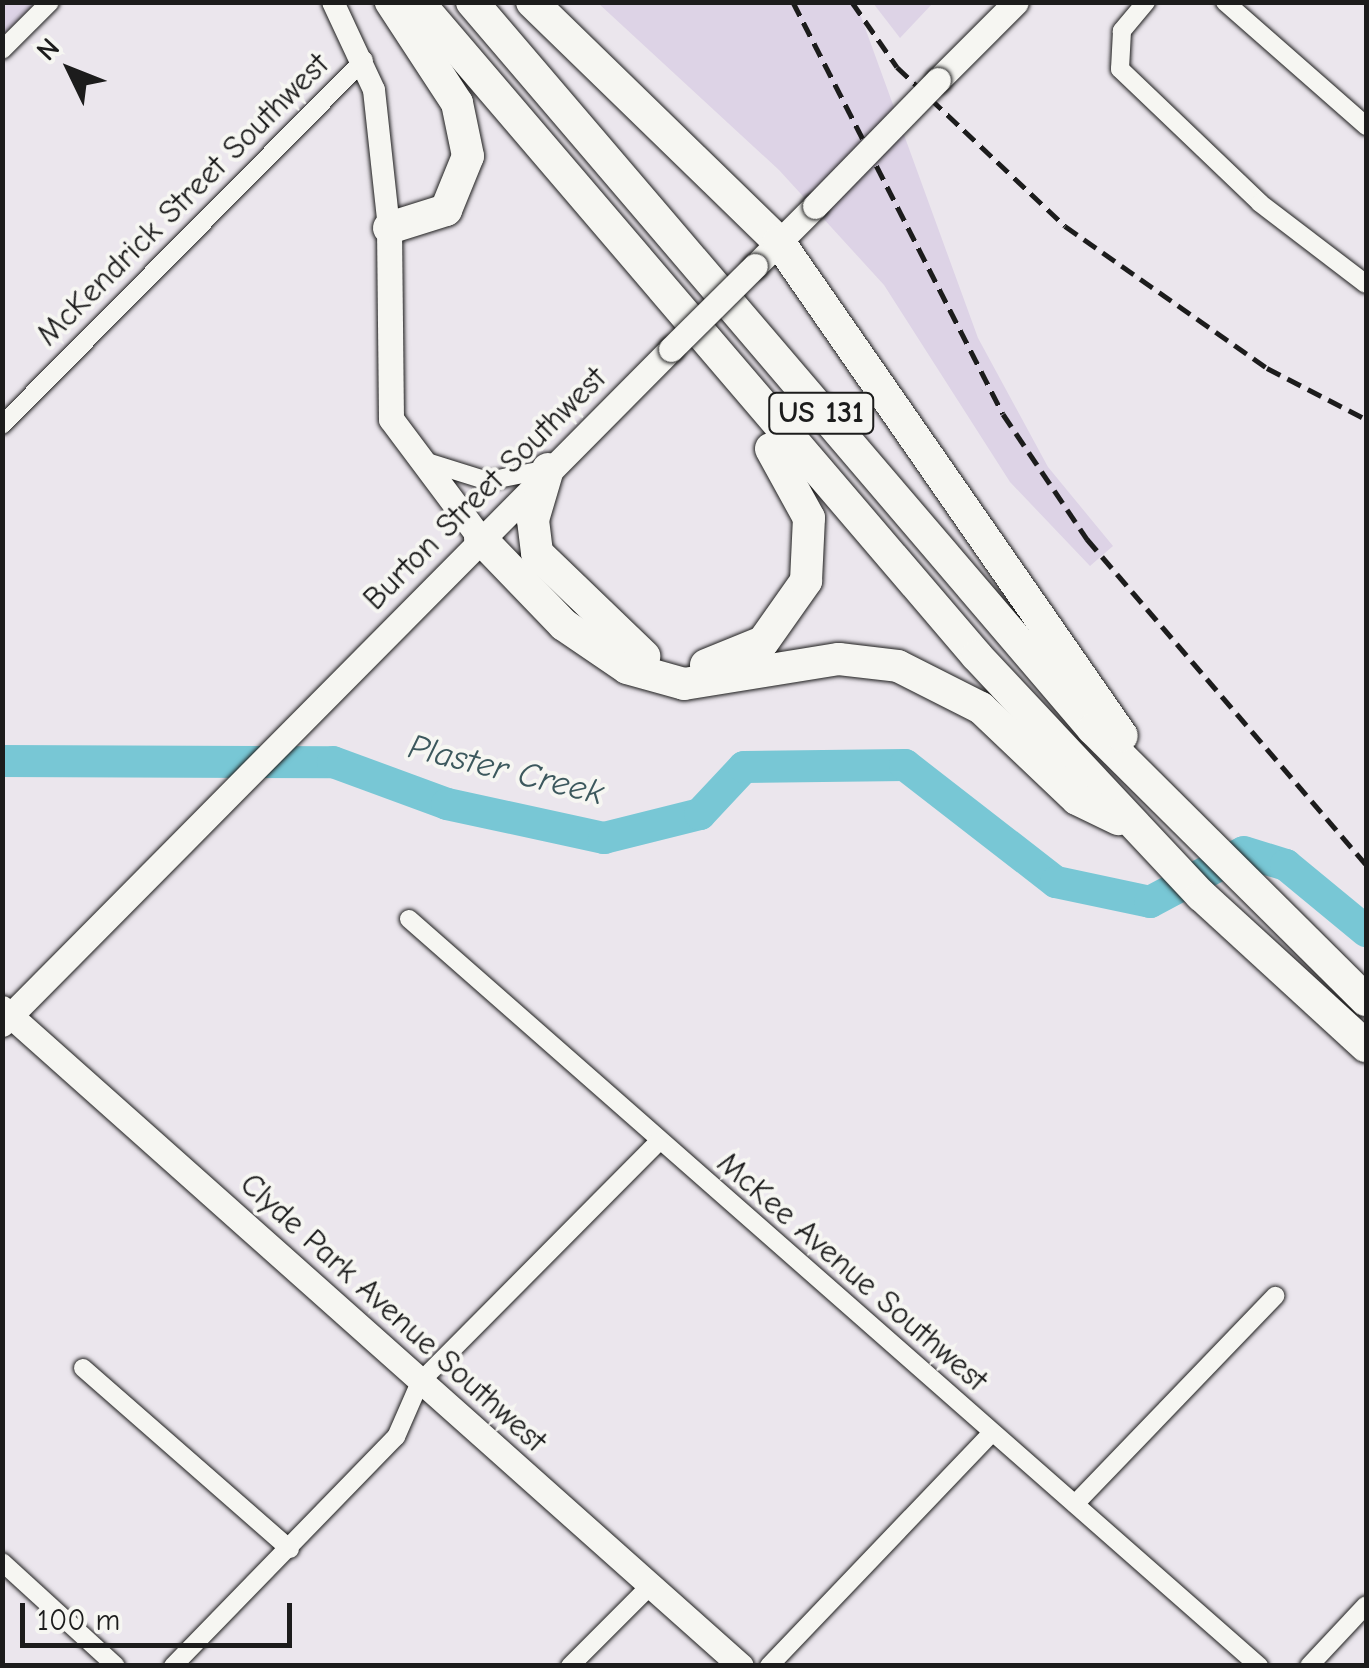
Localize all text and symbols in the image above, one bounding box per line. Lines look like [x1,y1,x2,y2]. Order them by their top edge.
north arrow [20,20,120,120]
text: N [30,32,66,67]
street label: McKendrick Street Southwest [29,46,337,354]
street label: Burton Street Southwest [356,360,614,618]
road number: US 131 [766,388,876,438]
water label: Plaster Creek [404,725,608,815]
street label: McKee Avenue Southwest [709,1144,995,1400]
street label: Clyde Park Avenue Southwest [232,1165,554,1461]
scale bar [25,1583,298,1645]
text: 100 m [37,1603,120,1638]

